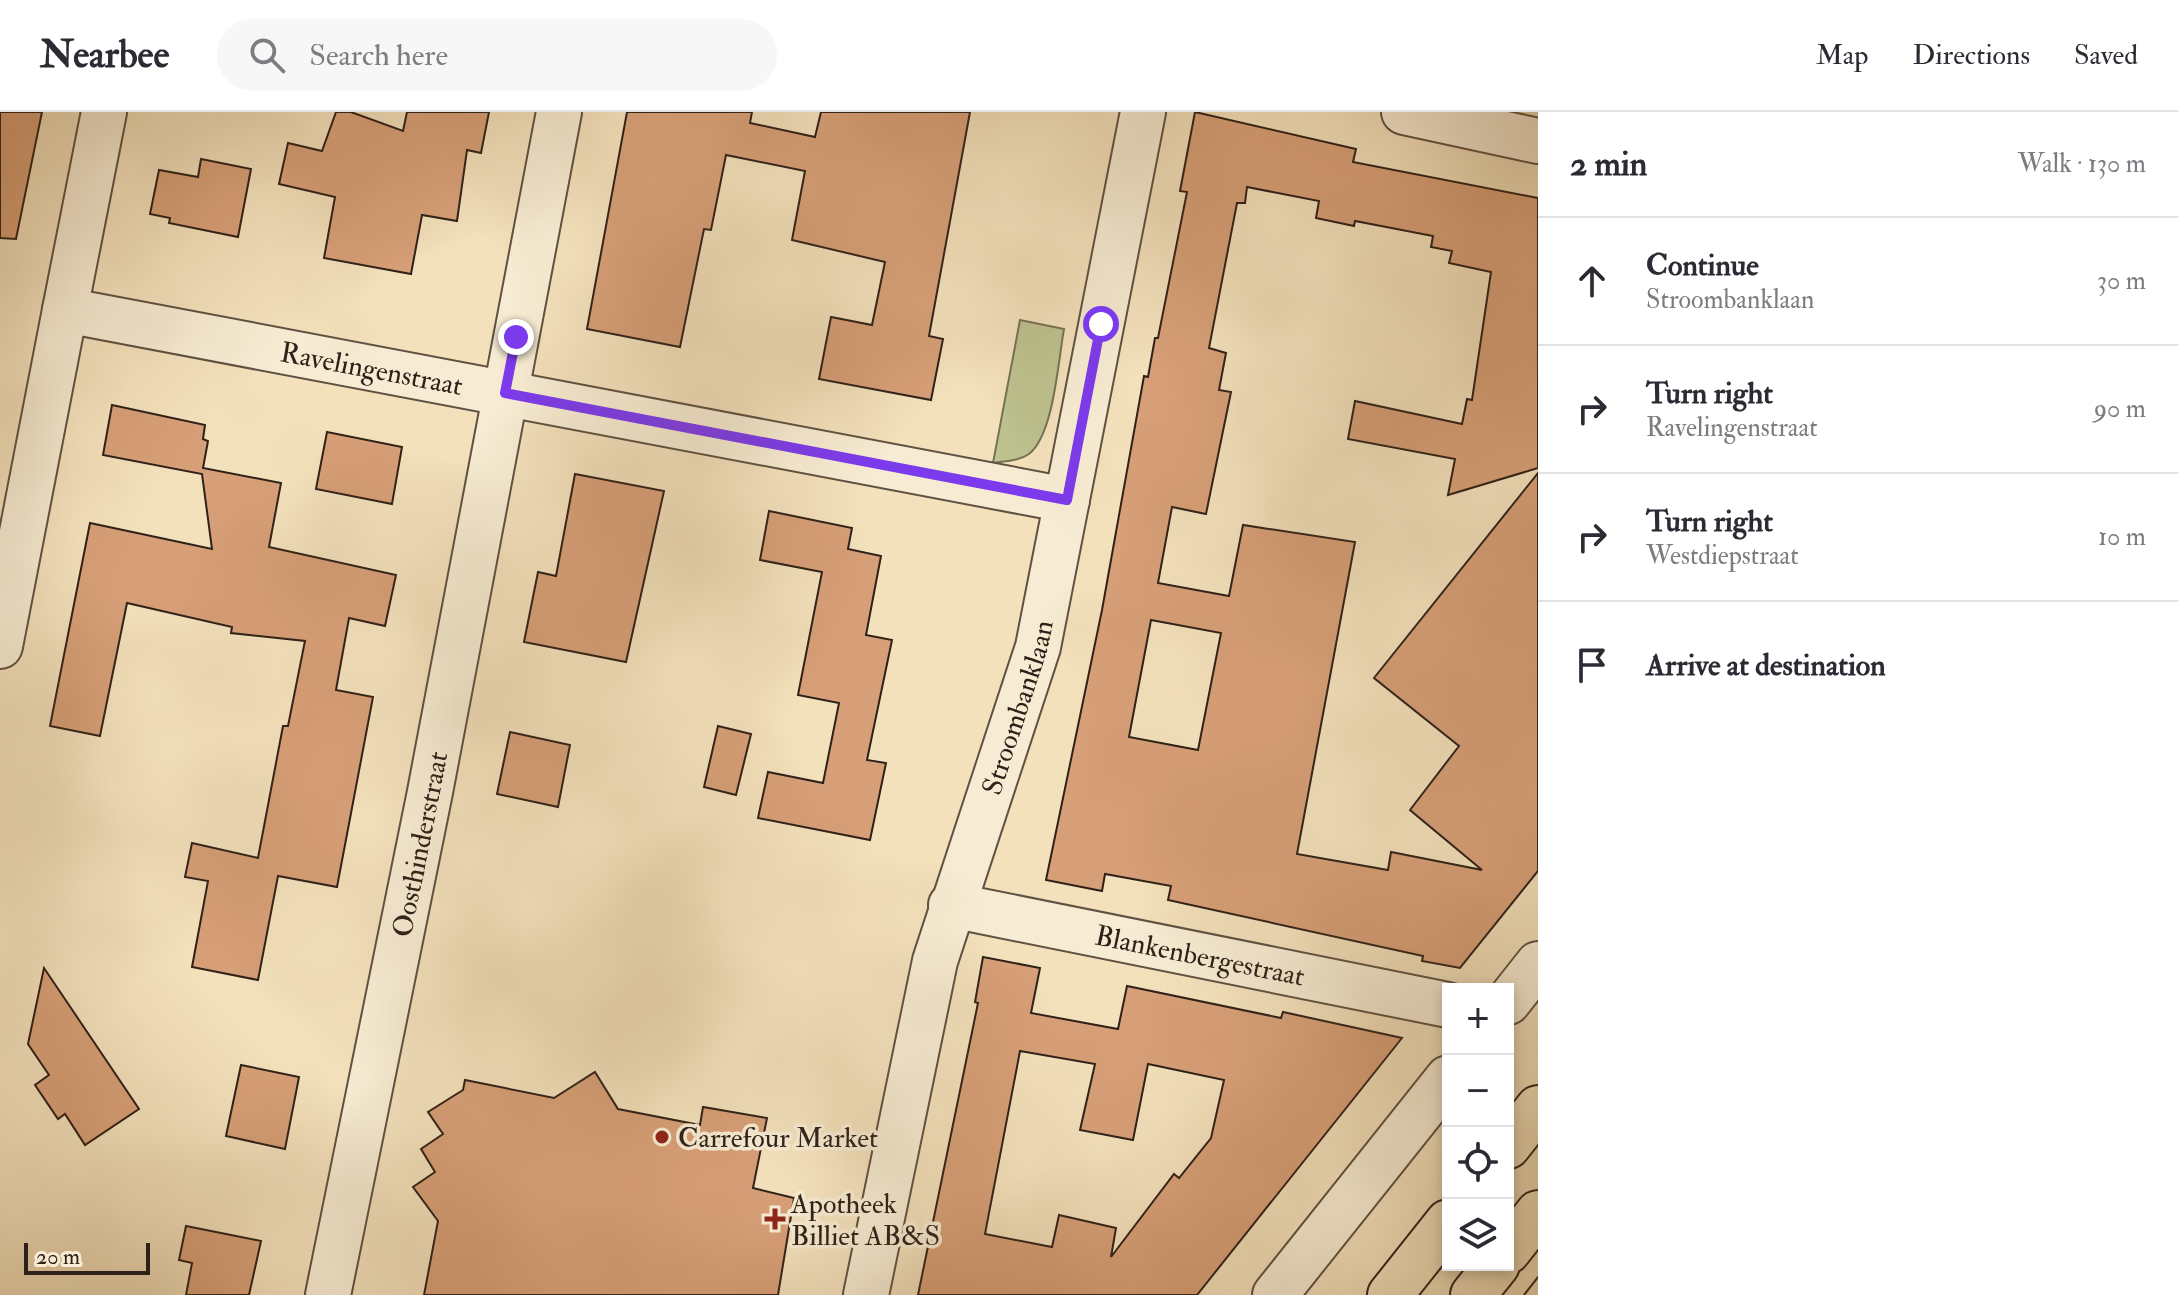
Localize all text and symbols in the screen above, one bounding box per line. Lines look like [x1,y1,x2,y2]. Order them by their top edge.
search box [217,19,777,91]
text: Nearbee [40,31,169,79]
icon: search [245,33,289,77]
text: Search here [309,37,448,74]
text: Map [1816,38,1869,73]
text: Directions [1913,38,2030,73]
text: Saved [2074,38,2138,73]
text: 2 min [1570,143,1647,186]
text: Walk · 130 m [2018,148,2146,180]
text: Continue [1646,247,1759,284]
icon: ahead [1570,259,1614,303]
text: 30 m [2097,265,2146,297]
text: Stroombanklaan [1646,284,1814,316]
route start [1083,306,1119,342]
route end [498,319,534,355]
street label: Ravelingenstraat [277,335,466,404]
text: Turn right [1646,375,1773,412]
icon: right [1570,387,1614,431]
text: 90 m [2094,393,2146,425]
text: Ravelingenstraat [1646,412,1818,444]
text: Turn right [1646,503,1773,540]
icon: right [1570,515,1614,559]
text: 10 m [2098,521,2146,553]
text: Westdiepstraat [1646,540,1799,572]
street label: Stroombanklaan [975,617,1062,799]
icon: arrive [1570,643,1614,687]
text: Arrive at destination [1646,647,1886,684]
street label: Oosthinderstraat [385,749,456,940]
street label: Blankenbergestraat [1092,918,1308,995]
map controls [1442,983,1514,1271]
button: + [1442,983,1514,1055]
button: − [1442,1055,1514,1127]
place label: Carrefour Market [678,1121,878,1156]
button: locate [1442,1127,1514,1199]
marker: Carrefour Market [653,1128,671,1146]
place label: Apotheek Billiet AB&S [790,1187,940,1254]
button: layers [1442,1199,1514,1271]
marker: Apotheek Billiet AB&S [766,1210,784,1228]
scale bar [24,1239,150,1275]
text: 20 m [36,1243,80,1271]

